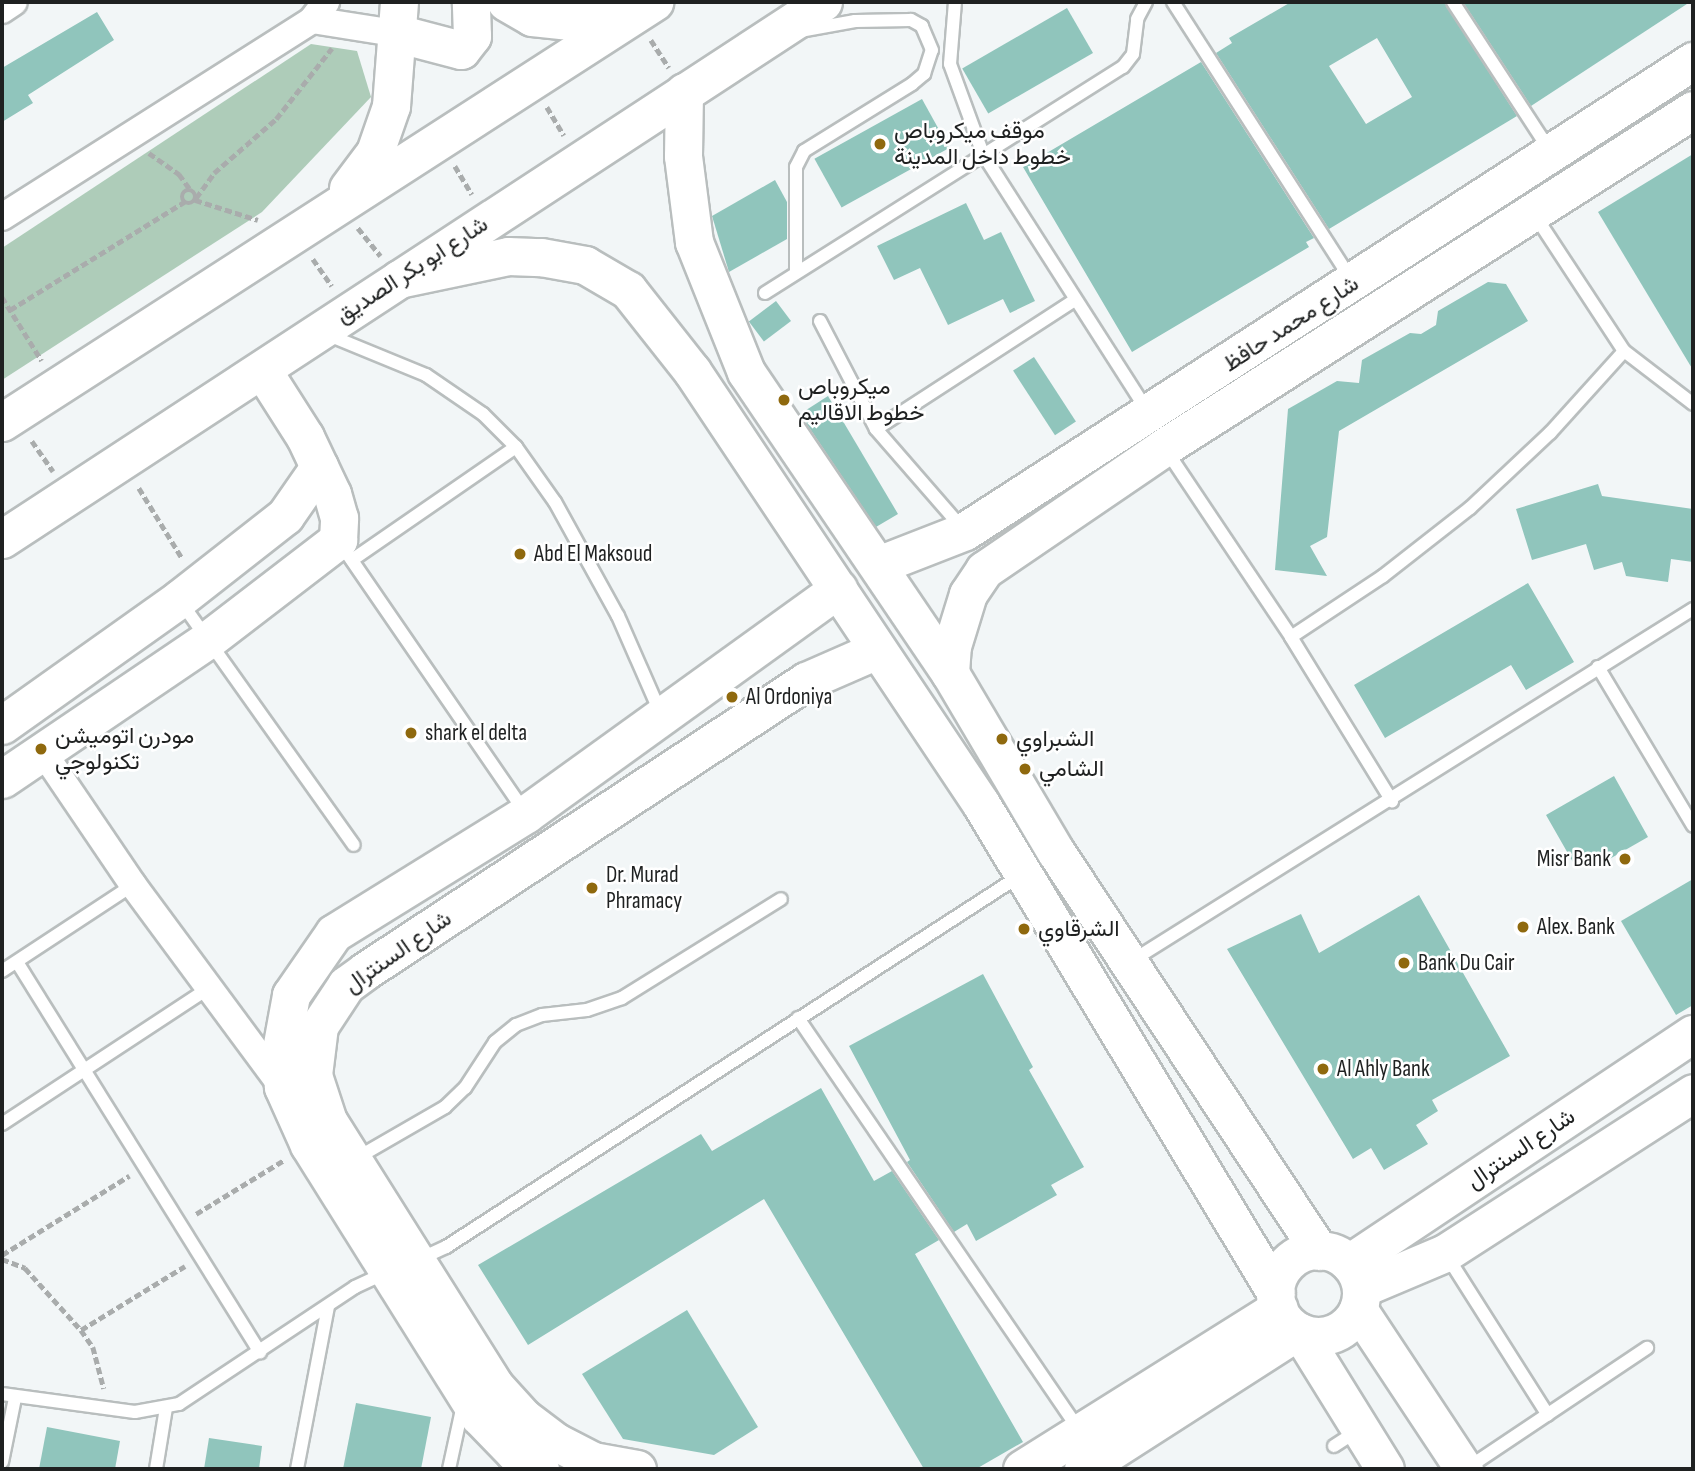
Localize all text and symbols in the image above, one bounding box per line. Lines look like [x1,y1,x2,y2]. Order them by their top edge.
place label: موقف ميكروباص خطوط داخل المدينة [894,117,1071,171]
marker: موقف ميكروباص خطوط داخل المدينة [872,136,888,152]
street label: شارع ابو بكر الصديق [331,211,493,329]
street label: شارع محمد حافظ [1218,270,1364,378]
place label: ميكروباص خطوط الاقاليم [798,373,924,427]
marker: ميكروباص خطوط الاقاليم [776,392,792,408]
place label: Abd El Maksoud [534,540,652,568]
marker: Abd El Maksoud [512,546,528,562]
place label: Al Ordoniya [746,683,832,711]
marker: Al Ordoniya [724,689,740,705]
place label: shark el delta [425,719,527,747]
place label: مودرن اتوميشن تكنولوجي [55,722,194,776]
marker: shark el delta [403,725,419,741]
place label: الشبراوي [1016,725,1094,753]
marker: الشبراوي [994,731,1010,747]
marker: مودرن اتوميشن تكنولوجي [33,741,49,757]
place label: الشامي [1039,755,1104,783]
marker: الشامي [1017,761,1033,777]
place label: Misr Bank [1537,845,1611,873]
marker: Misr Bank [1617,851,1633,867]
place label: Dr. Murad Phramacy [606,861,682,915]
marker: Dr. Murad Phramacy [584,880,600,896]
street label: شارع السنترال [339,905,457,999]
place label: Alex. Bank [1537,913,1615,941]
place label: الشرقاوي [1038,915,1120,943]
marker: Alex. Bank [1515,919,1531,935]
marker: الشرقاوي [1016,921,1032,937]
place label: Bank Du Cair [1418,949,1515,977]
marker: Bank Du Cair [1396,955,1412,971]
place label: Al Ahly Bank [1337,1055,1430,1083]
marker: Al Ahly Bank [1315,1061,1331,1077]
street label: شارع السنترال [1462,1103,1580,1195]

